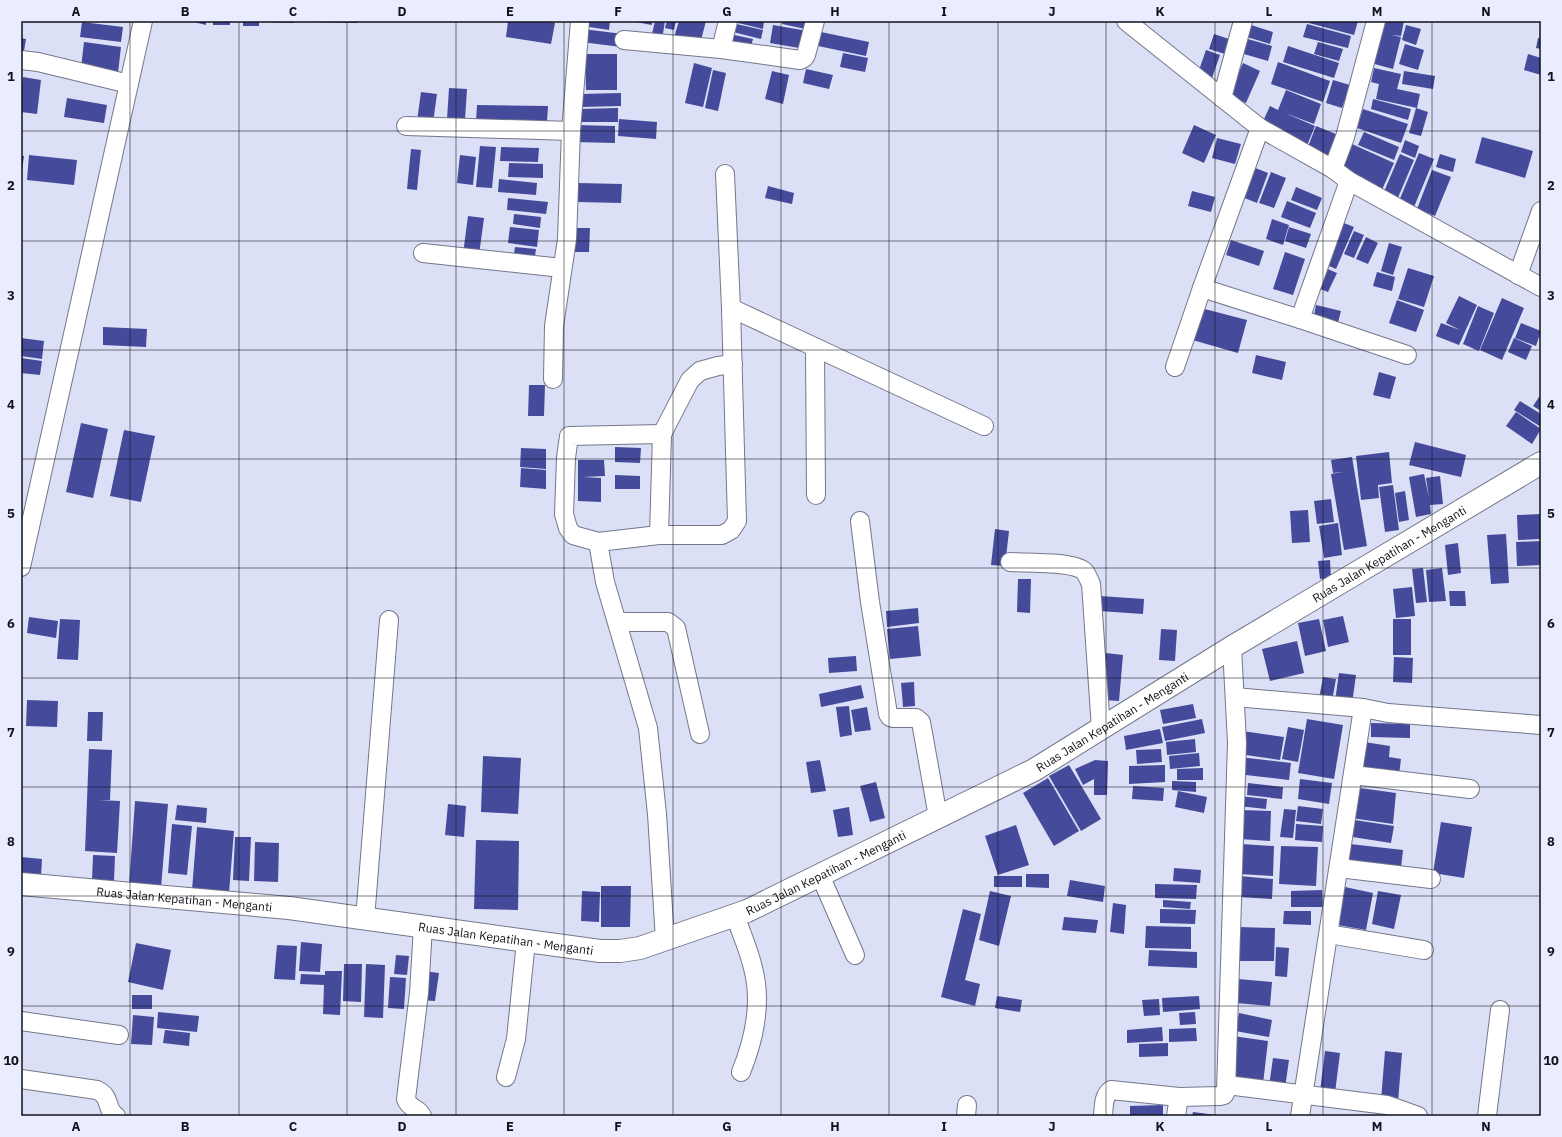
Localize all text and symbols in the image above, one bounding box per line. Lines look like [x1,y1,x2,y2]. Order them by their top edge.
text: A [72,3,81,20]
text: B [181,3,190,20]
text: C [289,3,298,20]
text: D [397,3,407,20]
text: E [506,3,514,20]
text: F [614,3,622,20]
text: G [722,3,732,20]
text: H [830,3,840,20]
text: I [941,3,947,20]
text: J [1048,3,1056,20]
text: K [1155,3,1165,20]
text: L [1266,3,1273,20]
text: M [1372,3,1382,20]
text: N [1481,3,1491,20]
text: 1 [7,68,15,85]
text: 1 [1547,68,1555,85]
text: 2 [7,177,15,194]
text: 2 [1547,177,1555,194]
text: 3 [7,287,15,304]
text: 3 [1547,287,1555,304]
text: 4 [7,396,15,413]
text: 4 [1547,396,1555,413]
street label: Ruas Jalan Kepatihan - Menganti [1309,502,1469,605]
text: 5 [7,505,15,522]
text: 5 [1547,505,1555,522]
text: 6 [7,615,15,632]
text: 6 [1547,615,1555,632]
street label: Ruas Jalan Kepatihan - Menganti [1033,669,1191,775]
text: 7 [7,724,15,741]
text: 7 [1547,724,1555,741]
street label: Ruas Jalan Kepatihan - Menganti [743,827,908,918]
text: 8 [7,833,15,850]
text: 8 [1547,833,1555,850]
street label: Ruas Jalan Kepatihan - Menganti [96,883,273,914]
street label: Ruas Jalan Kepatihan - Menganti [417,918,594,958]
text: 9 [7,943,15,960]
text: 9 [1547,943,1555,960]
text: 10 [3,1052,19,1069]
text: 10 [1543,1052,1559,1069]
text: A [72,1118,81,1135]
text: B [181,1118,190,1135]
text: C [289,1118,298,1135]
text: D [397,1118,407,1135]
text: E [506,1118,514,1135]
text: F [614,1118,622,1135]
text: G [722,1118,732,1135]
text: H [830,1118,840,1135]
text: I [941,1118,947,1135]
text: J [1048,1118,1056,1135]
text: K [1155,1118,1165,1135]
text: L [1266,1118,1273,1135]
text: M [1372,1118,1382,1135]
text: N [1481,1118,1491,1135]

